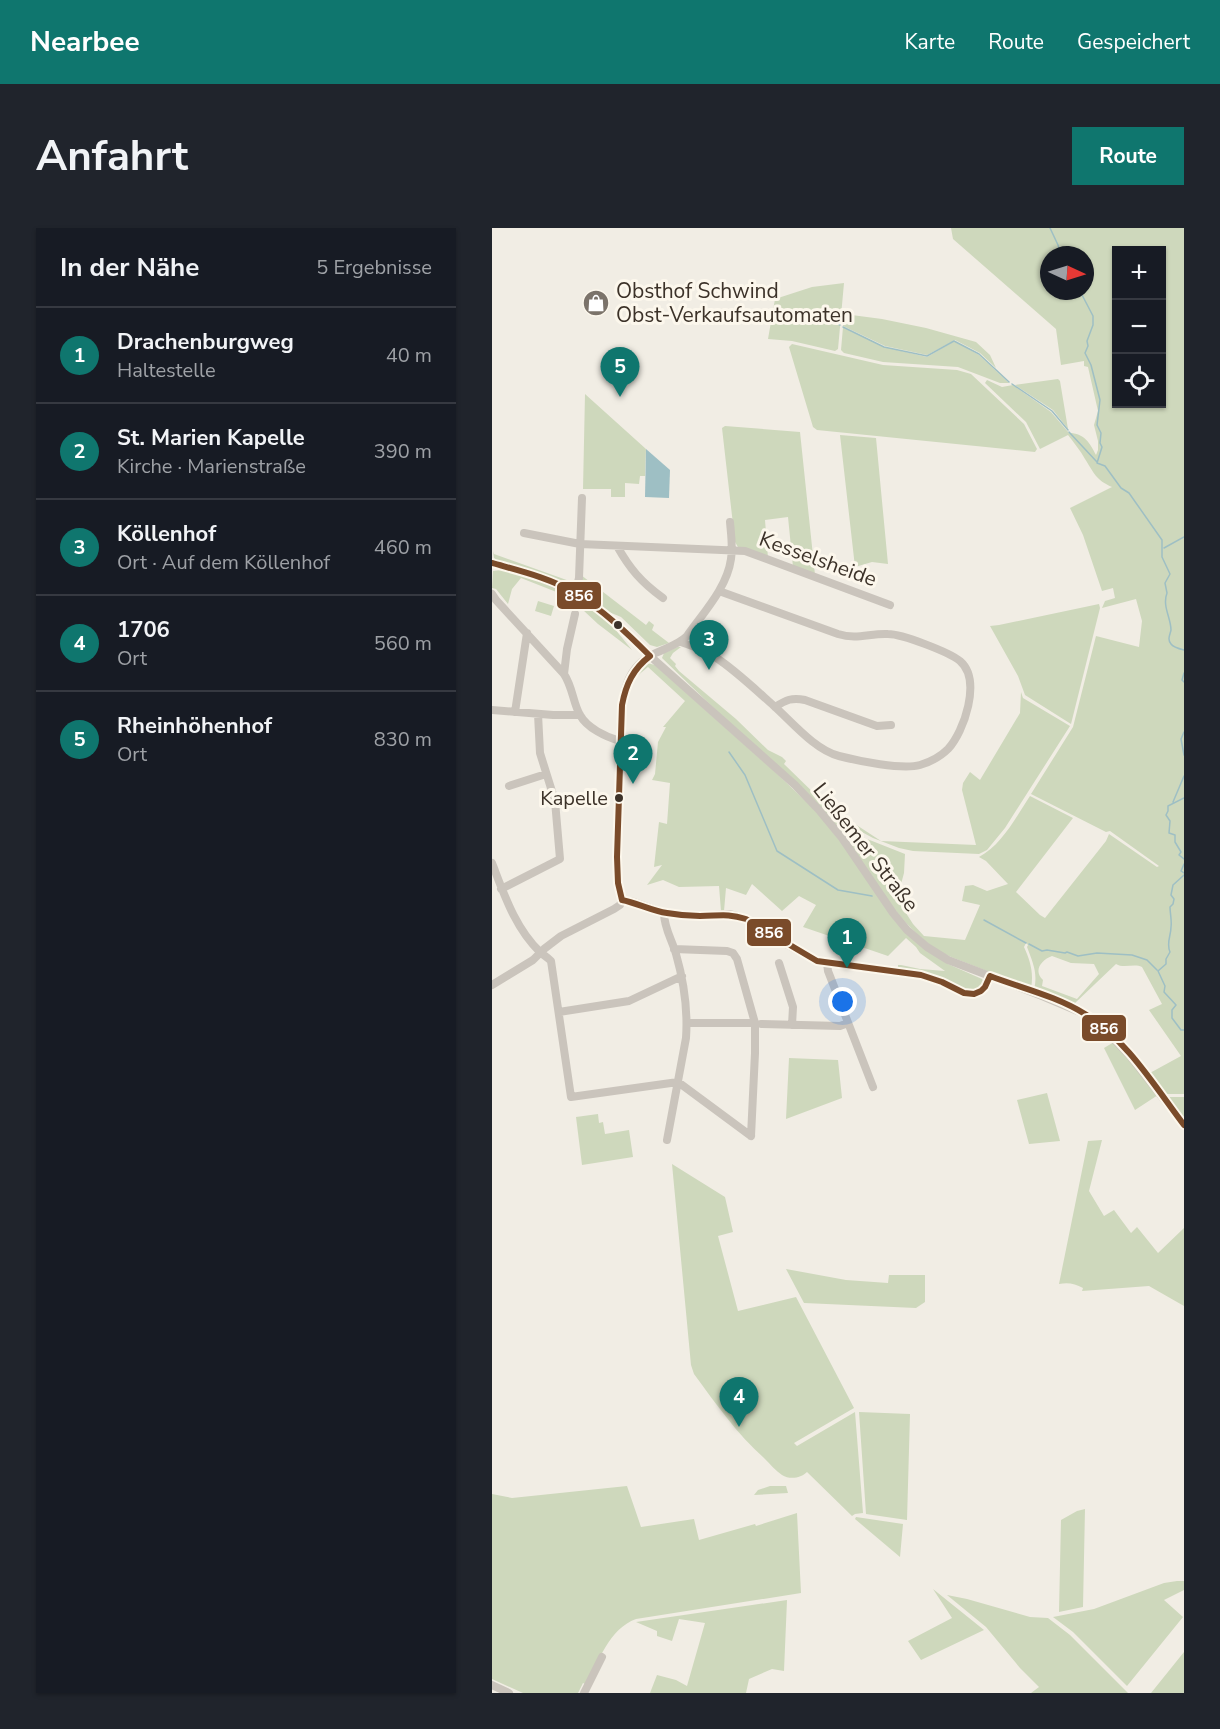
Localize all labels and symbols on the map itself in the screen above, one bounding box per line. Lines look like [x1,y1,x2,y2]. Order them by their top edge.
north arrow [1040,246,1094,300]
place label: Obsthof Schwind Obst-Verkaufsautomaten [616,277,853,329]
shop icon: Obsthof Schwind Obst-Verkaufsautomaten [581,288,611,318]
pin: 5 [600,348,640,397]
street label: Kesselsheide [755,525,881,593]
line badge: 856 [556,581,602,610]
text: 856 [565,585,593,607]
unlabelled marker [612,619,624,631]
pin: 3 [690,620,728,670]
pin: 2 [614,734,652,784]
street label: Ließemer Straße [807,777,925,917]
place label: Kapelle [540,785,608,812]
marker: Kapelle [613,792,625,804]
line badge: 856 [746,918,792,947]
pin: 1 [828,918,866,968]
text: 856 [755,922,783,944]
your location [828,987,857,1016]
line badge: 856 [1081,1014,1127,1042]
text: 856 [1090,1018,1118,1040]
pin: 4 [720,1378,758,1427]

